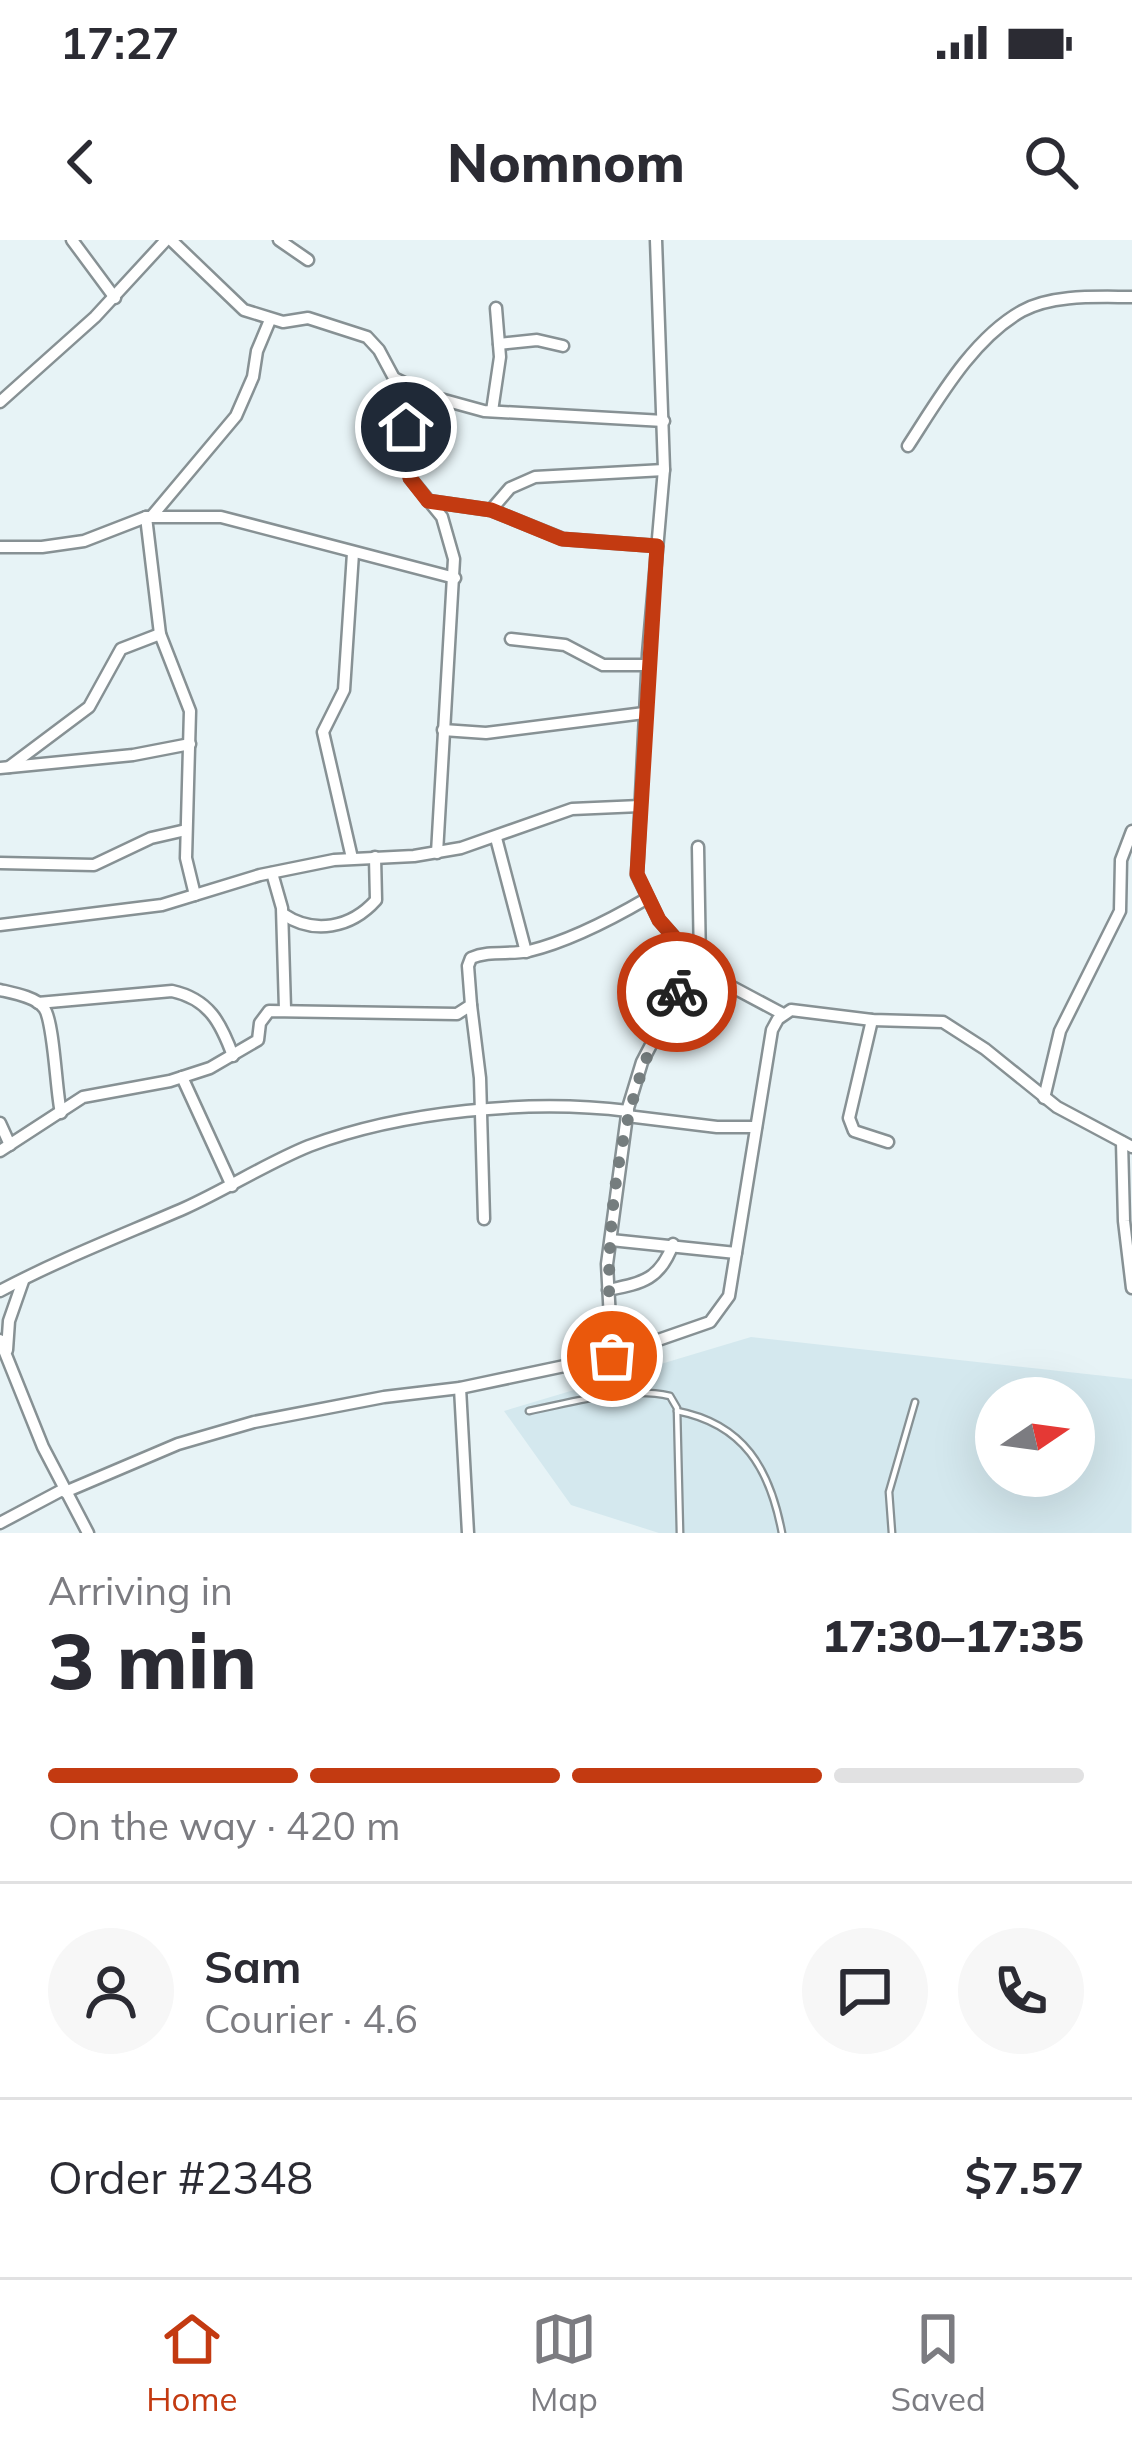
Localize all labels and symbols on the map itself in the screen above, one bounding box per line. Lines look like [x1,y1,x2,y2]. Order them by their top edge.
pin [355,376,457,478]
courier [617,932,737,1052]
pin [561,1305,663,1407]
north arrow [975,1377,1095,1497]

